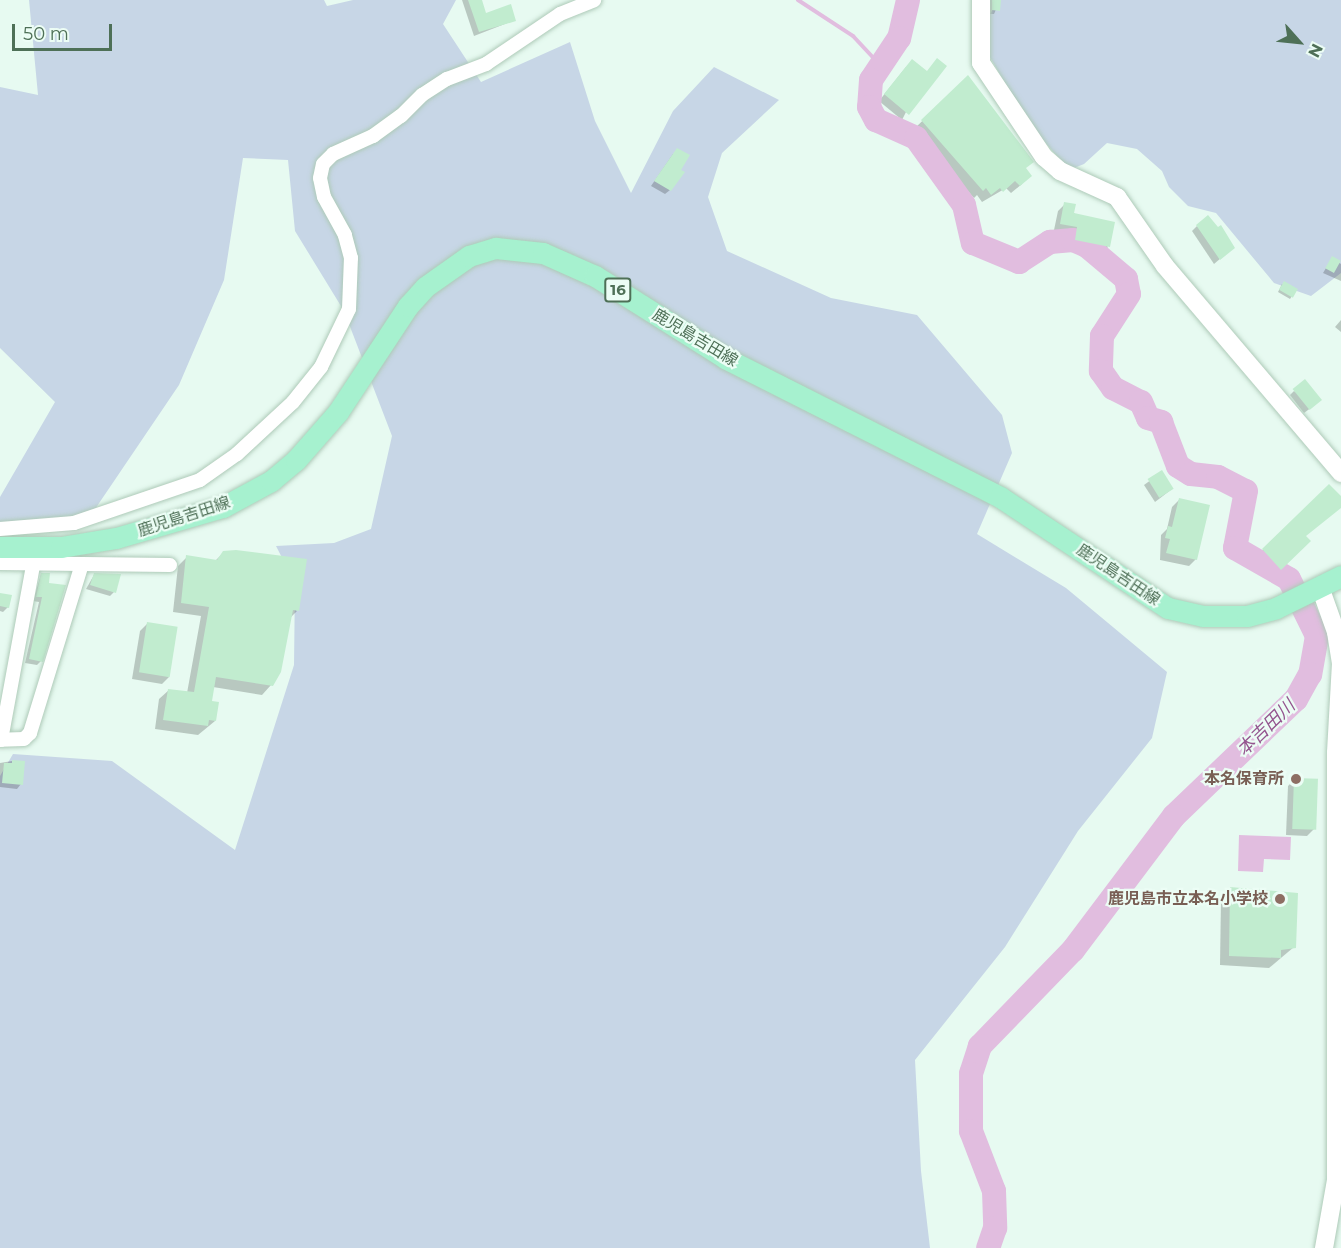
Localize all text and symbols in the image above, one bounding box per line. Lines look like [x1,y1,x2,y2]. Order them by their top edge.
scale bar [15,12,116,50]
north arrow [1269,12,1329,72]
text: 50 m [23,23,69,45]
text: N [1304,40,1327,60]
road number: 16 [603,278,633,302]
street label: 鹿児島吉田線 [649,305,741,371]
street label: 鹿児島吉田線 [135,493,233,541]
street label: 鹿児島吉田線 [1073,540,1163,610]
water label: 本吉田川 [1233,695,1299,761]
place label: 本名保育所 [1204,769,1284,789]
marker: 本名保育所 [1289,772,1303,786]
place label: 鹿児島市立本名小学校 [1108,889,1268,909]
marker: 鹿児島市立本名小学校 [1273,892,1287,906]

